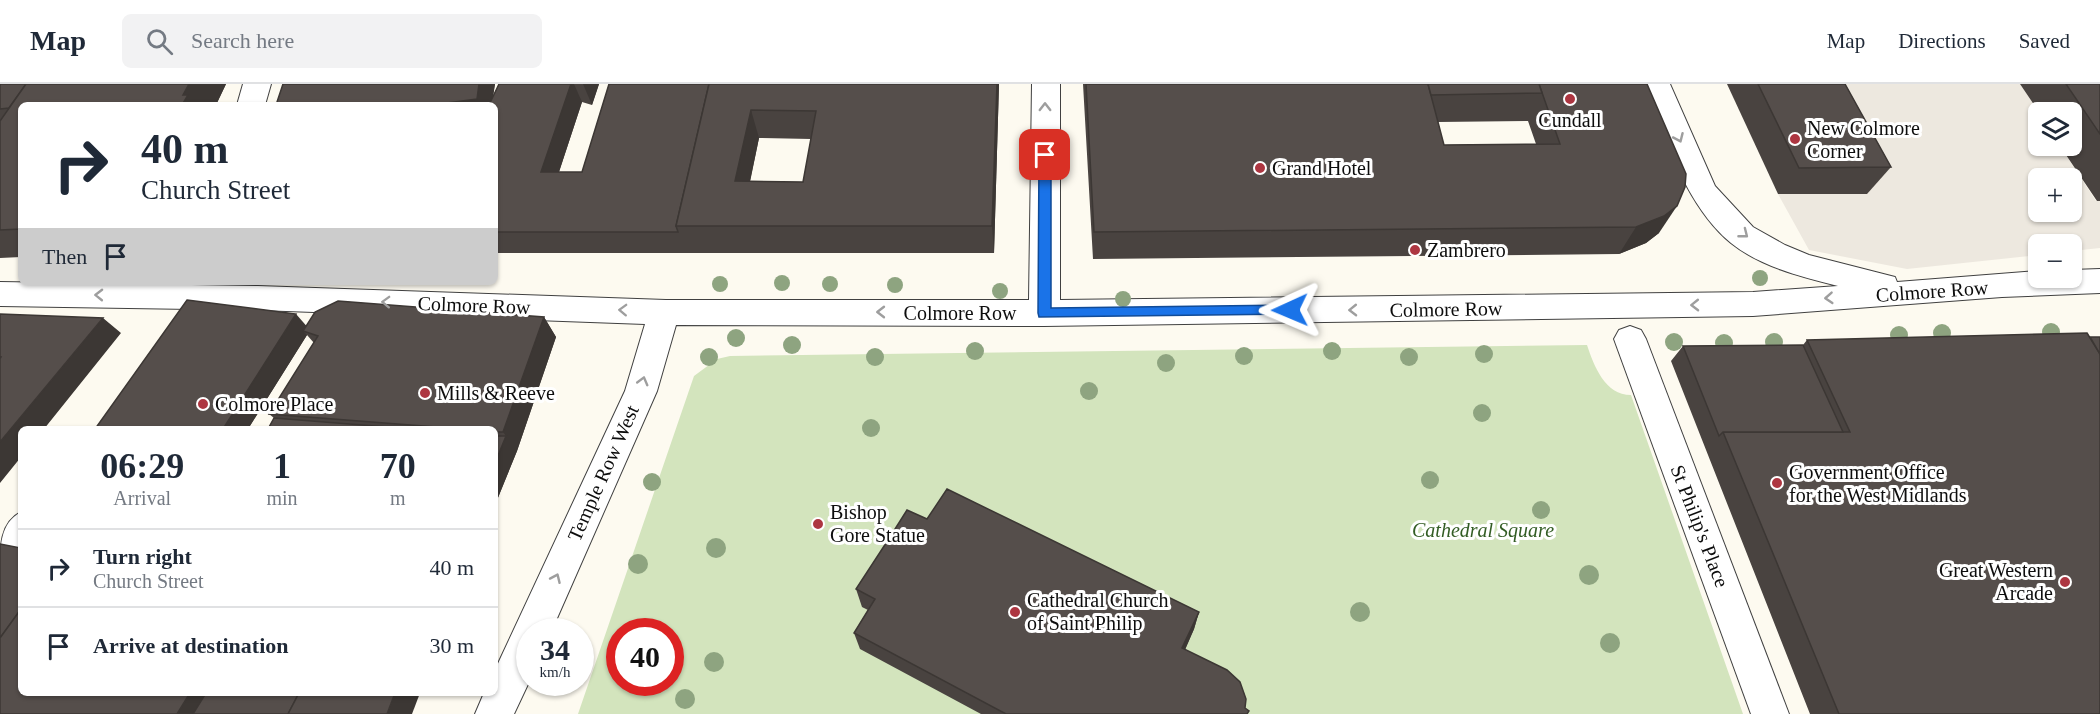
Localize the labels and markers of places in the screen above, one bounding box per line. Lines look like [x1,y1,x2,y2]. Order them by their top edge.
marker: Cundall [1563,92,1577,106]
place label: Cundall [1538,109,1602,131]
place label: New Colmore Corner [1807,117,1920,162]
pin [1019,129,1070,180]
marker: New Colmore Corner [1788,132,1802,146]
place label: Grand Hotel [1272,157,1372,179]
marker: Grand Hotel [1253,161,1267,175]
place label: Zambrero [1427,239,1506,261]
marker: Zambrero [1408,243,1422,257]
place label: Mills & Reeve [437,382,555,404]
marker: Mills & Reeve [418,386,432,400]
place label: Colmore Place [215,393,333,415]
marker: Colmore Place [196,397,210,411]
place label: Government Office for the West Midlands [1789,461,1967,506]
marker: Government Office for the West Midlands [1770,476,1784,490]
place label: Bishop Gore Statue [830,501,925,546]
marker: Bishop Gore Statue [811,517,825,531]
place label: Great Western Arcade [1939,559,2053,604]
marker: Great Western Arcade [2058,575,2072,589]
place label: Cathedral Church of Saint Philip [1027,589,1169,635]
marker: Cathedral Church of Saint Philip [1008,605,1022,619]

